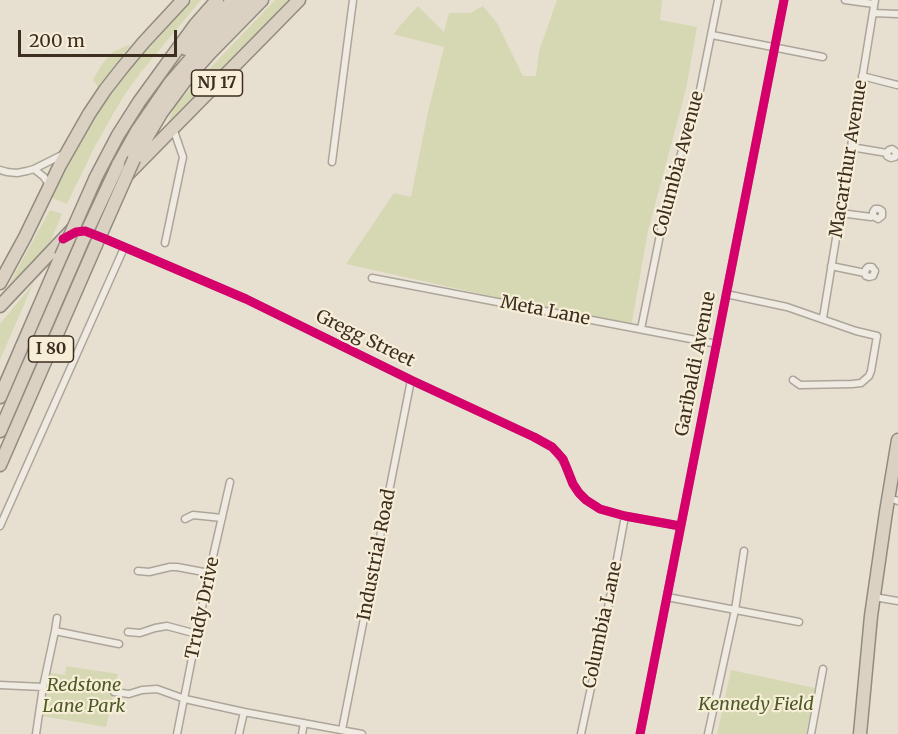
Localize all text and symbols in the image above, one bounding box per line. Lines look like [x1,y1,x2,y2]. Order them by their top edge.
scale bar [21,18,180,56]
text: 200 m [29,29,85,52]
road number: NJ 17 [192,70,242,96]
street label: Macarthur Avenue [826,79,872,239]
street label: Columbia Avenue [649,89,709,239]
street label: Garibaldi Avenue [671,290,721,438]
street label: Meta Lane [498,292,592,330]
street label: Gregg Street [312,306,418,372]
road number: I 80 [28,336,74,362]
street label: Industrial Road [354,487,400,623]
street label: Trudy Drive [182,555,224,661]
street label: Columbia Lane [579,560,627,690]
park label: Redstone Lane Park [43,675,125,718]
park label: Kennedy Field [698,694,814,716]

